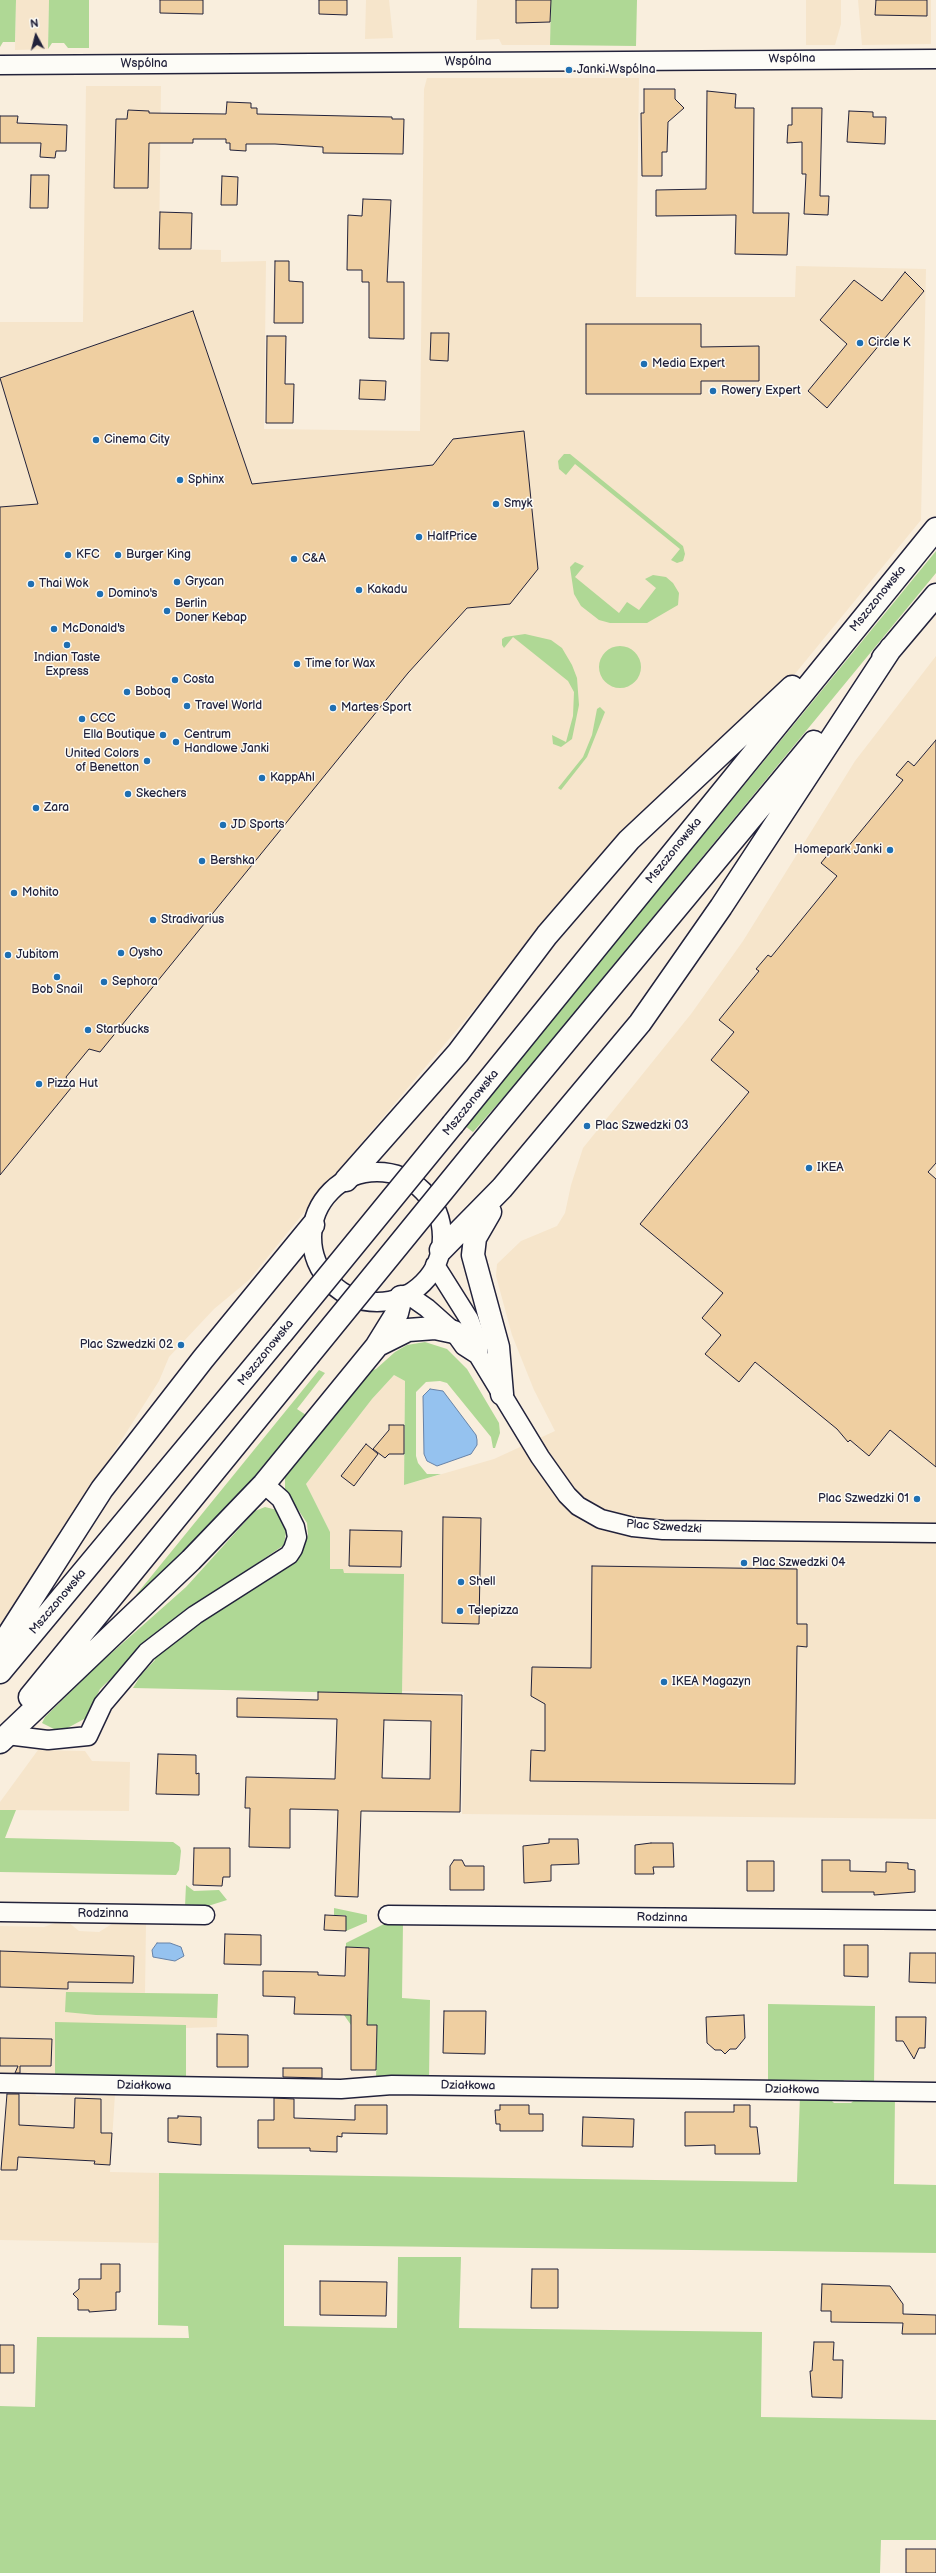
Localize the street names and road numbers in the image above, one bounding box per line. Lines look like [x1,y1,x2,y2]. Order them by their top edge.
street label: Wspólna [768,51,816,67]
street label: Wspólna [445,55,491,69]
street label: Wspólna [121,57,167,71]
street label: Mszczonowska [847,563,909,635]
street label: Mszczonowska [643,815,705,887]
street label: Mszczonowska [440,1067,502,1139]
street label: Mszczonowska [235,1317,297,1389]
street label: Plac Szwedzki [626,1517,702,1537]
street label: Mszczonowska [27,1566,89,1638]
street label: Rodzinna [77,1907,129,1921]
street label: Rodzinna [636,1910,688,1926]
street label: Działkowa [117,2078,171,2094]
street label: Działkowa [441,2078,495,2094]
street label: Działkowa [765,2082,819,2098]

